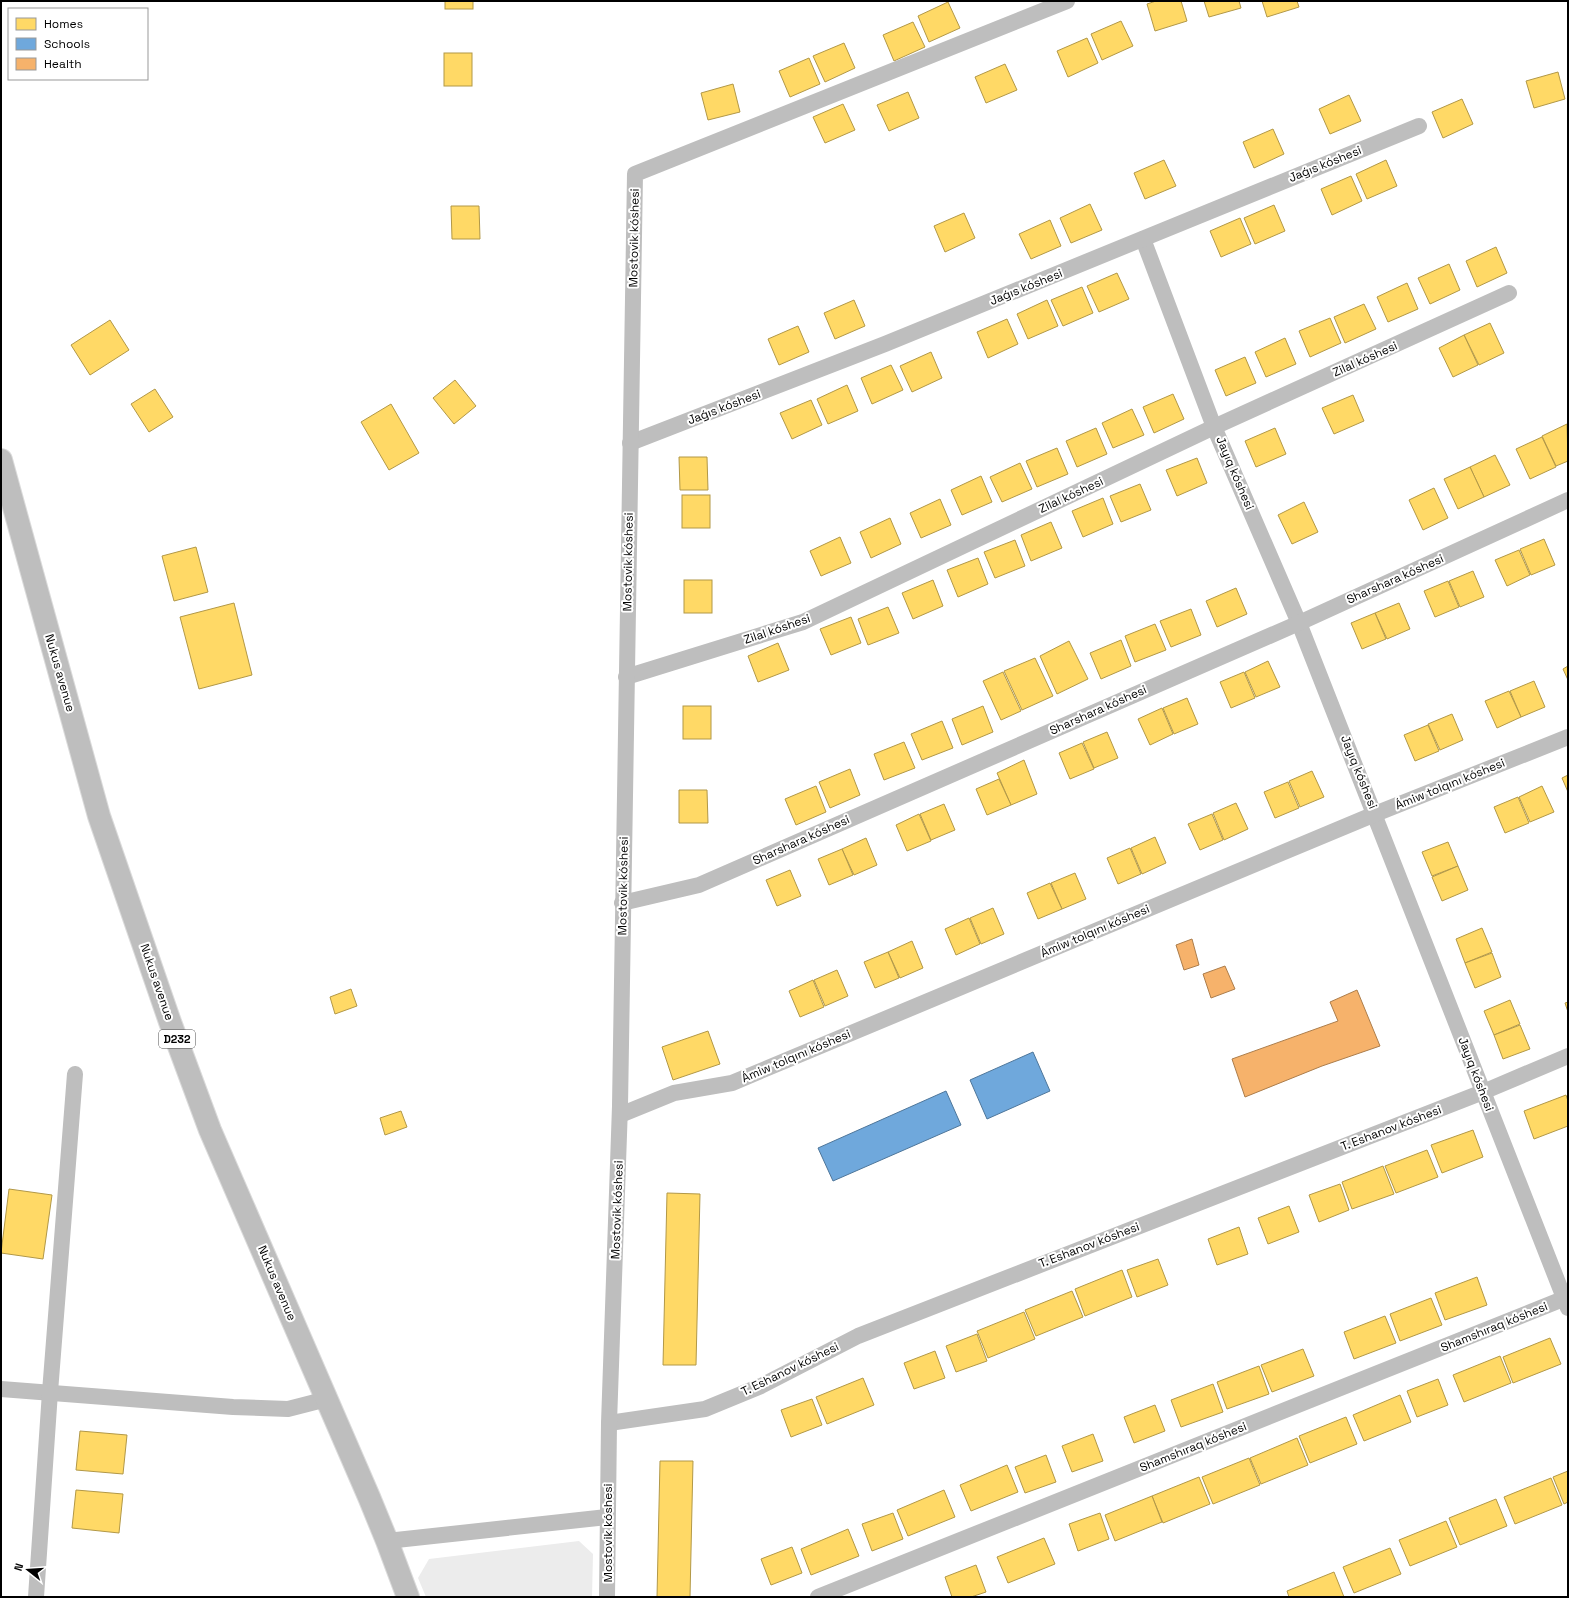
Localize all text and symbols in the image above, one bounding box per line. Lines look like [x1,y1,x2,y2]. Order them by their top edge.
legend [8,8,148,80]
text: Homes [44,16,83,32]
text: Schools [44,36,90,52]
text: Health [44,56,82,72]
street label: Jaǵıs kóshesi [1286,142,1364,186]
street label: Mostovik kóshesi [625,188,643,288]
street label: Jaǵıs kóshesi [987,265,1065,309]
street label: Zilal kóshesi [1330,338,1400,380]
street label: Jaǵıs kóshesi [685,386,763,428]
street label: Jayıq kóshesi [1212,434,1258,512]
street label: Zilal kóshesi [1036,473,1106,517]
street label: Mostovik kóshesi [619,512,637,612]
street label: Sharshara kóshesi [1344,550,1446,608]
street label: Zilal kóshesi [742,610,812,648]
street label: Nukus avenue [41,632,79,714]
street label: Sharshara kóshesi [1047,681,1149,739]
street label: Jayıq kóshesi [1337,733,1381,811]
street label: Ámiw tolqını kóshesi [1393,755,1507,813]
street label: Sharshara kóshesi [750,811,852,869]
street label: Mostovik kóshesi [614,836,632,936]
street label: Ámiw tolqını kóshesi [1038,901,1152,961]
street label: Nukus avenue [136,942,178,1022]
street label: Ámiw tolqını kóshesi [739,1026,853,1086]
road number: D232 [159,1030,195,1048]
street label: Jayıq kóshesi [1455,1035,1498,1113]
street label: T. Eshanov kóshesi [1338,1101,1444,1155]
street label: Mostovik kóshesi [607,1160,627,1260]
street label: T. Eshanov kóshesi [1036,1218,1142,1272]
street label: Nukus avenue [254,1243,300,1323]
street label: Shamshıraq kóshesi [1438,1298,1550,1356]
street label: T. Eshanov kóshesi [739,1338,841,1400]
street label: Shamshıraq kóshesi [1137,1418,1249,1476]
street label: Mostovik kóshesi [600,1483,616,1583]
north arrow [8,1550,48,1590]
text: N [11,1562,26,1573]

